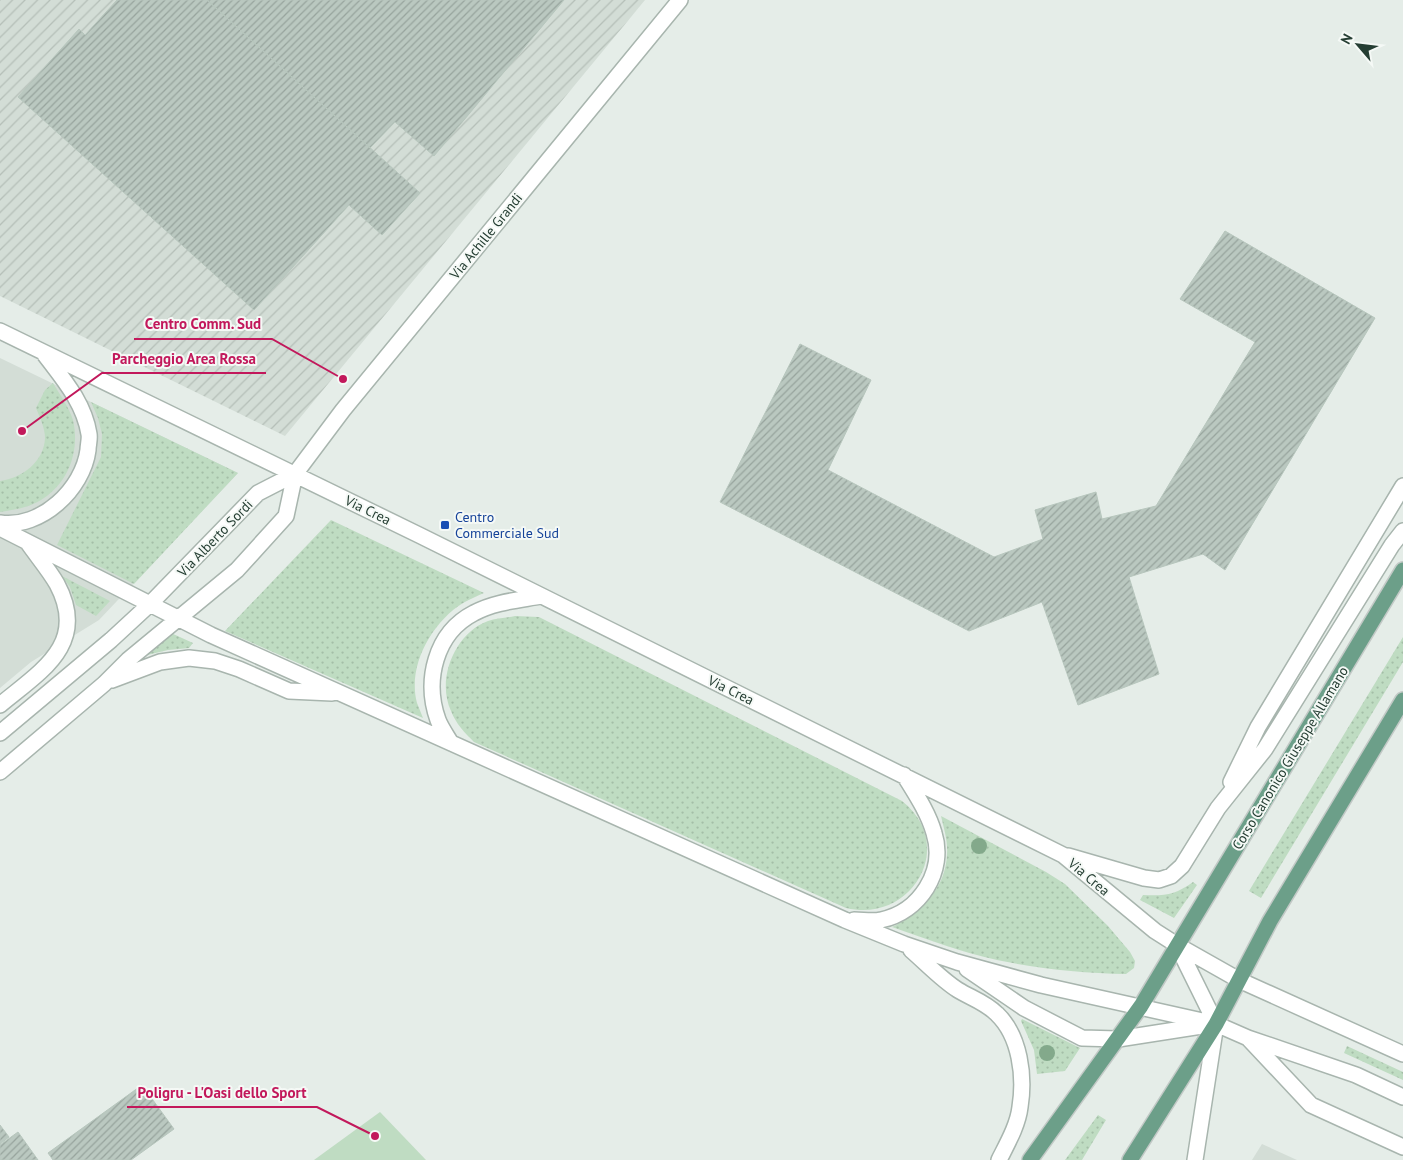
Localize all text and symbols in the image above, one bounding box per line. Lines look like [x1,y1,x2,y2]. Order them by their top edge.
north arrow [1333,20,1383,70]
text: N [1336,31,1357,47]
street label: Via Achille Grandi [445,189,526,284]
callout: Centro Comm. Sud [134,309,272,339]
text: Centro Comm. Sud [145,314,261,333]
callout: Parcheggio Area Rossa [102,343,266,373]
text: Parcheggio Area Rossa [112,349,256,368]
street label: Via Crea [341,491,394,529]
street label: Via Alberto Sordi [173,495,257,581]
place label: Centro Commerciale Sud [455,508,559,542]
marker: Centro Commerciale Sud [439,519,451,531]
street label: Corso Canonico Giuseppe Allamano [1228,663,1352,853]
street label: Via Crea [704,671,757,709]
street label: Via Crea [1064,854,1114,900]
callout: Poligru - L'Oasi dello Sport [127,1077,317,1107]
text: Poligru - L'Oasi dello Sport [138,1083,307,1102]

